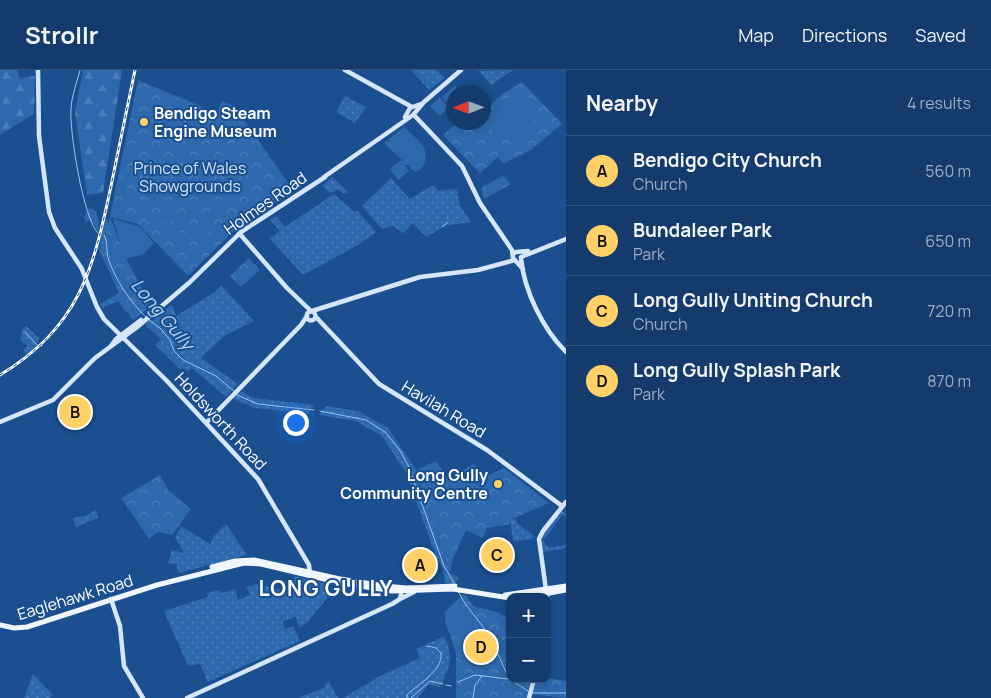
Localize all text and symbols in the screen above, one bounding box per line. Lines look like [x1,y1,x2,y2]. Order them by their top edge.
text: Strollr [25,18,98,51]
text: Map [738,23,774,47]
text: Directions [802,23,887,47]
text: Saved [915,23,966,47]
north arrow [446,85,491,130]
text: Nearby [586,89,658,117]
text: 4 results [907,92,971,114]
place label: Bendigo Steam Engine Museum [154,102,277,142]
marker: Bendigo Steam Engine Museum [138,116,150,128]
text: Bendigo City Church [633,147,822,173]
park label: Prince of Wales Showgrounds [134,157,246,197]
text: A [597,160,607,182]
text: 560 m [925,160,971,182]
street label: Holmes Road [219,166,311,240]
text: Church [633,173,687,195]
text: Bundaleer Park [633,217,771,243]
text: B [597,230,607,252]
text: 650 m [925,230,971,252]
text: Park [633,243,665,265]
water label: Long Gully [126,273,201,357]
text: Long Gully Uniting Church [633,287,873,313]
text: C [596,300,608,322]
text: 720 m [927,300,971,322]
text: Church [633,313,687,335]
text: Long Gully Splash Park [633,357,840,383]
street label: Holdsworth Road [170,367,272,475]
text: D [596,370,608,392]
text: 870 m [927,370,971,392]
street label: Havilah Road [398,375,490,443]
text: Park [633,383,665,405]
pin: B [59,393,91,431]
your location [283,410,309,436]
place label: Long Gully Community Centre [340,464,488,504]
marker: Long Gully Community Centre [492,478,504,490]
pin: C [481,536,513,574]
pin: A [404,546,436,584]
street label: Eaglehawk Road [14,569,136,625]
district label: LONG GULLY [259,574,393,602]
map controls [506,593,551,683]
button: + [506,593,551,638]
pin: D [465,628,497,666]
button: − [506,638,551,683]

